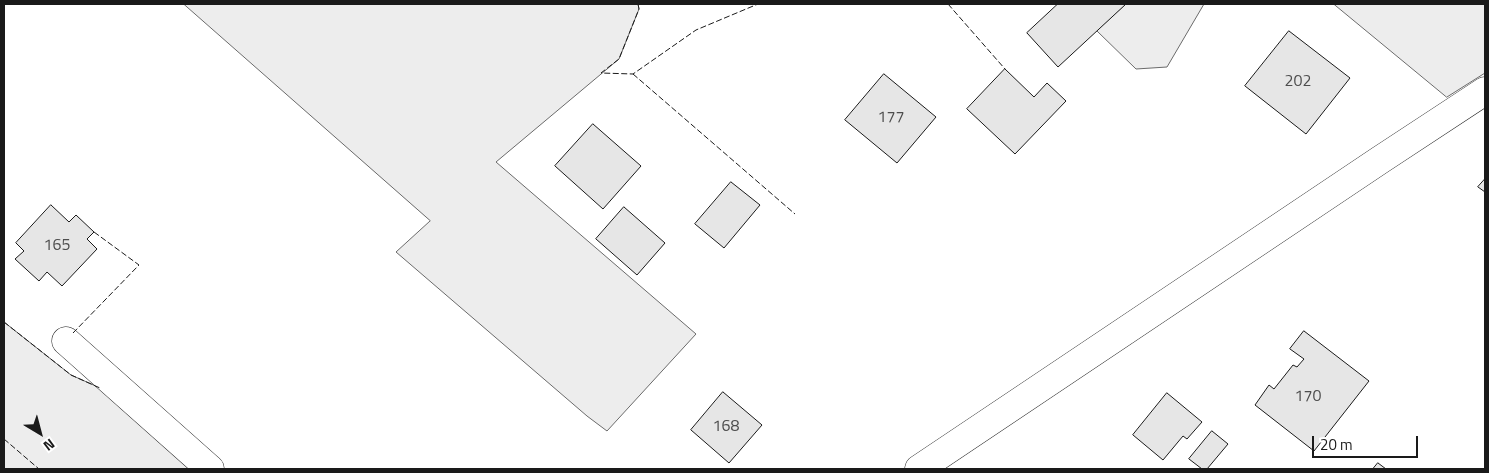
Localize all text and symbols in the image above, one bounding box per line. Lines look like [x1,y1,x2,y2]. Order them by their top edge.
house number: 202 [1285,72,1311,92]
house number: 177 [878,108,904,128]
house number: 165 [44,236,70,256]
house number: 170 [1295,387,1321,407]
north arrow [15,408,65,458]
house number: 168 [713,417,739,437]
scale bar [1314,426,1420,458]
text: 20 m [1320,433,1353,456]
text: N [39,434,60,457]

